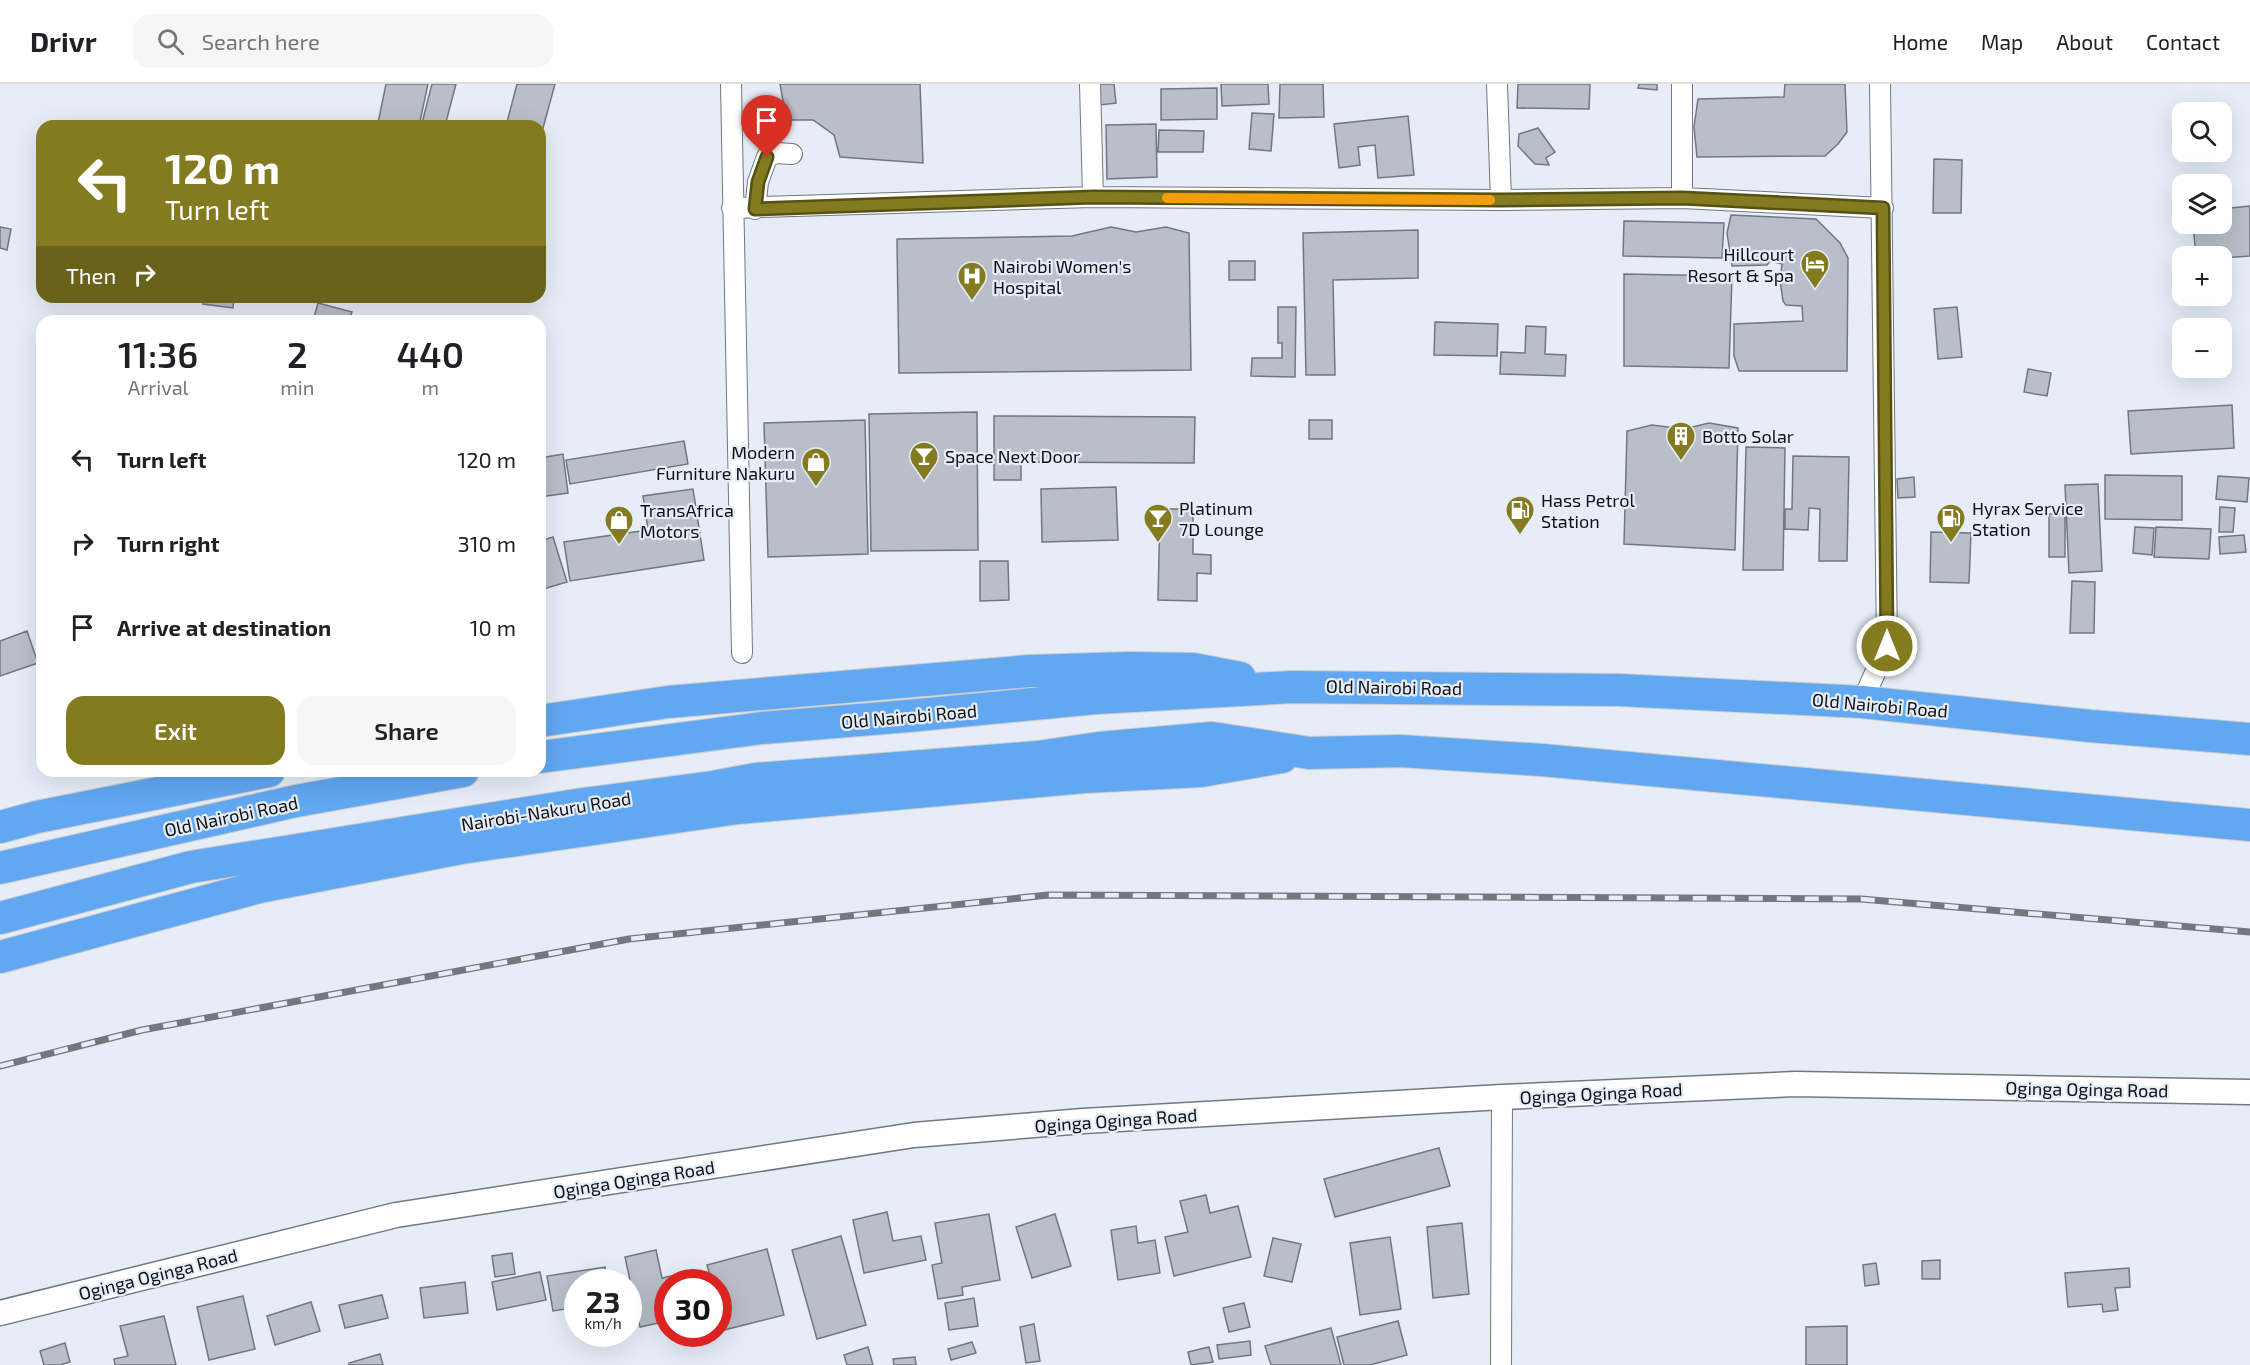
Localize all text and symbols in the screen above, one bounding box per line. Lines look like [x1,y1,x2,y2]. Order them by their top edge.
search box [133,14,553,68]
text: Drivr [30,24,97,58]
icon: search [154,25,187,58]
text: Search here [202,28,320,54]
text: Home [1892,29,1948,54]
text: Map [1981,29,2023,54]
text: About [2056,29,2113,54]
text: Contact [2146,29,2220,54]
pin [741,95,792,157]
map controls [2172,102,2232,378]
button: search [2172,102,2232,162]
icon: arrive [750,104,783,137]
text: 120 m [165,142,280,192]
icon: left [66,144,144,222]
button: layers [2172,174,2232,234]
text: Turn left [165,193,269,225]
place label: Hillcourt Resort & Spa [1688,243,1794,286]
button: + [2172,246,2232,306]
hotel icon: Hillcourt Resort & Spa [1799,248,1831,290]
place label: Nairobi Women's Hospital [993,255,1131,298]
icon: right [128,258,161,291]
hospital icon: Nairobi Women's Hospital [956,260,988,302]
text: Then [66,262,116,288]
button: − [2172,318,2232,378]
text: 11:36 [118,332,198,375]
text: 2 [287,332,308,375]
text: 440 [396,332,464,375]
text: Arrival [128,375,189,399]
text: min [280,375,314,399]
text: m [421,375,439,399]
building icon: Botto Solar [1665,420,1697,462]
place label: Botto Solar [1702,425,1794,447]
bar icon: Space Next Door [908,440,940,482]
place label: Modern Furniture Nakuru [656,441,795,484]
icon: left [66,443,99,476]
place label: Space Next Door [945,445,1080,467]
text: Turn left [117,446,206,472]
text: 120 m [457,446,516,472]
shop icon: Modern Furniture Nakuru [800,446,832,488]
place label: Hass Petrol Station [1541,489,1635,532]
fuel station icon: Hass Petrol Station [1504,494,1536,536]
place label: Platinum 7D Lounge [1179,497,1264,540]
place label: Hyrax Service Station [1972,497,2083,540]
place label: TransAfrica Motors [640,499,734,542]
bar icon: Platinum 7D Lounge [1142,502,1174,544]
fuel station icon: Hyrax Service Station [1935,502,1967,544]
shop icon: TransAfrica Motors [603,504,635,546]
icon: right [66,527,99,560]
text: Turn right [117,530,219,556]
text: 310 m [458,530,516,556]
icon: arrive [66,611,99,644]
text: Arrive at destination [117,614,331,640]
text: 10 m [470,614,516,640]
position arrow [1855,614,1919,678]
street label: Old Nairobi Road [1326,675,1462,699]
street label: Old Nairobi Road [1811,688,1949,722]
button: Exit [66,696,285,765]
button: Share [297,696,516,765]
street label: Old Nairobi Road [840,699,978,733]
street label: Nairobi-Nakuru Road [459,787,633,835]
street label: Old Nairobi Road [162,791,300,841]
street label: Oginga Oginga Road [2005,1077,2169,1101]
street label: Oginga Oginga Road [1519,1078,1683,1108]
street label: Oginga Oginga Road [1034,1103,1198,1137]
street label: Oginga Oginga Road [552,1155,716,1203]
street label: Oginga Oginga Road [76,1244,240,1304]
speed limit sign: 30 [654,1269,732,1347]
text: 23 [586,1283,620,1319]
text: km/h [584,1314,622,1332]

